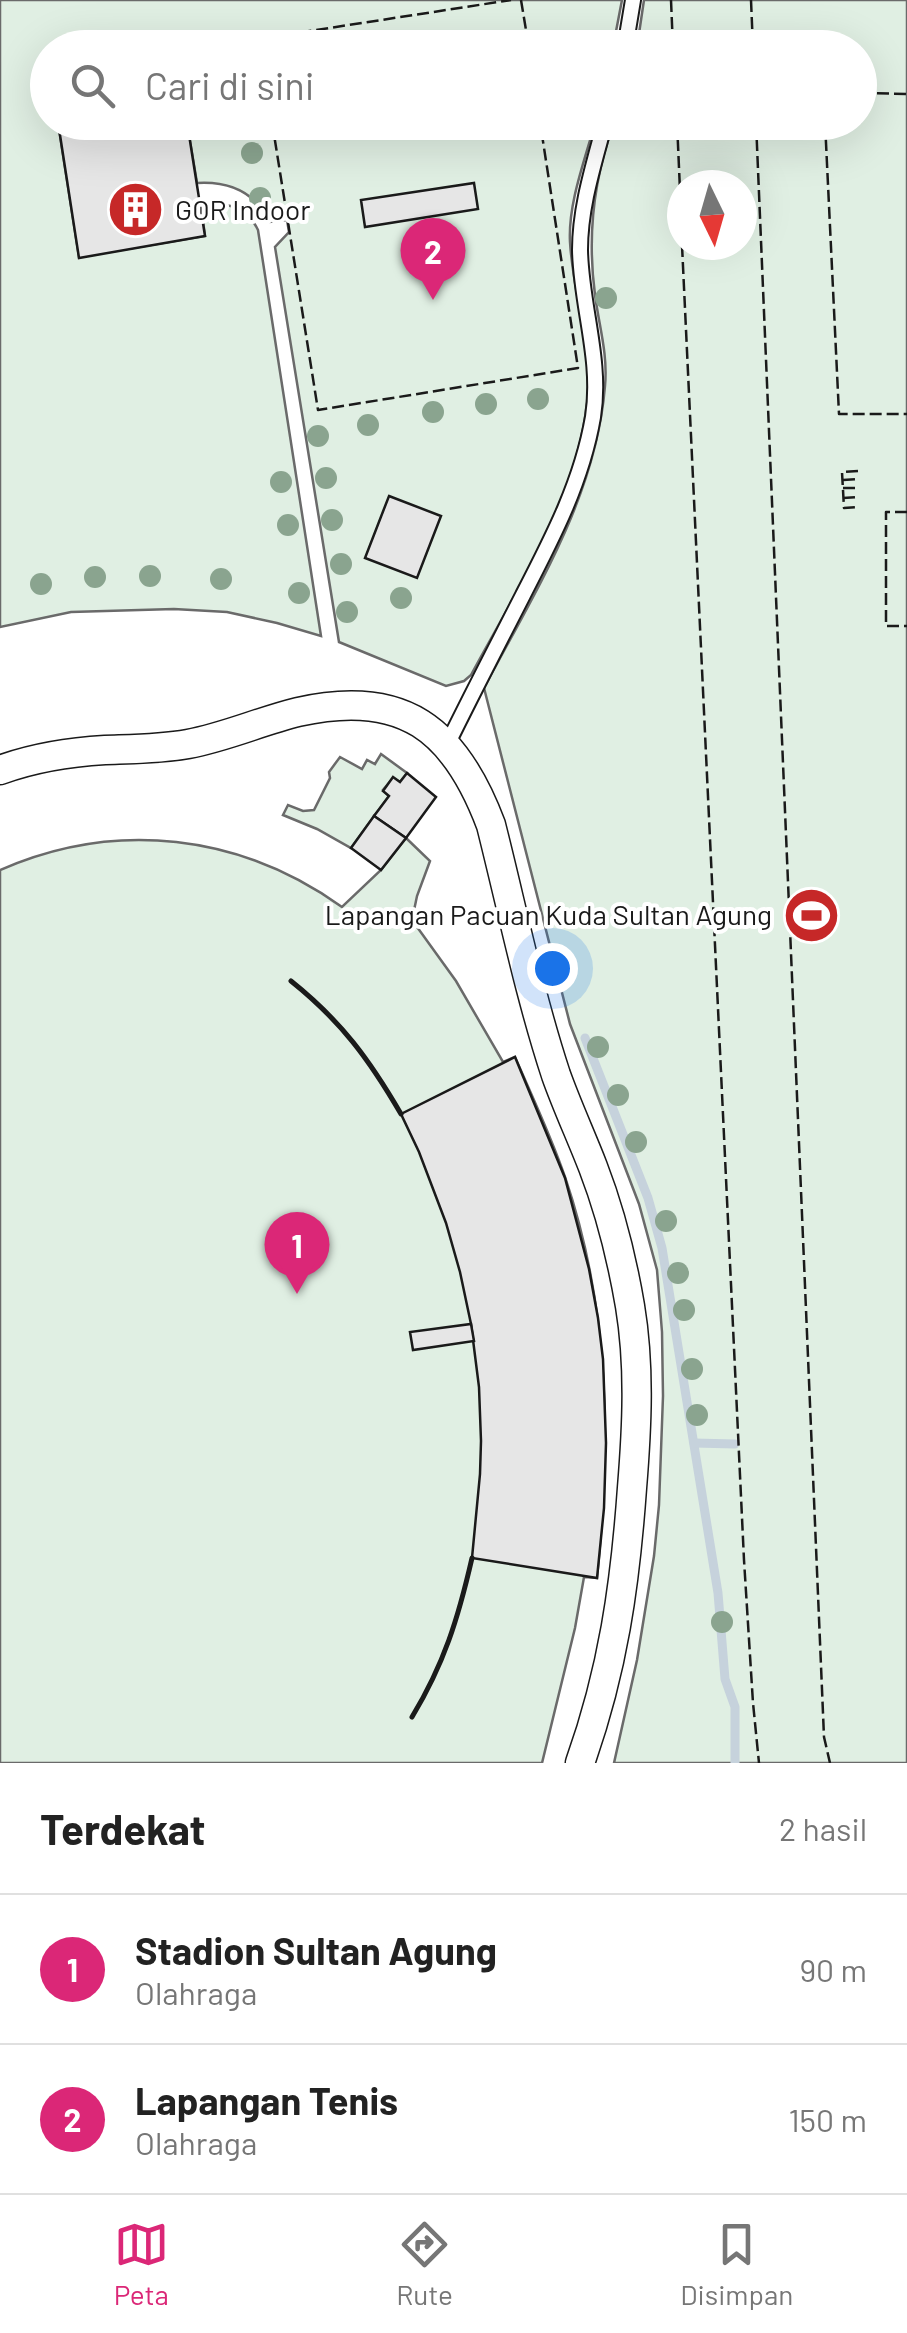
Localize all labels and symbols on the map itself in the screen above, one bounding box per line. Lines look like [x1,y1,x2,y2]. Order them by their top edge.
north arrow [667,170,757,260]
building icon: GOR Indoor [106,180,166,240]
place label: GOR Indoor [175,192,310,226]
pin: 2 [400,218,466,300]
sports icon: Lapangan Pacuan Kuda Sultan Agung [781,885,841,945]
place label: Lapangan Pacuan Kuda Sultan Agung [325,897,772,931]
your location [527,943,578,994]
pin: 1 [264,1212,330,1294]

